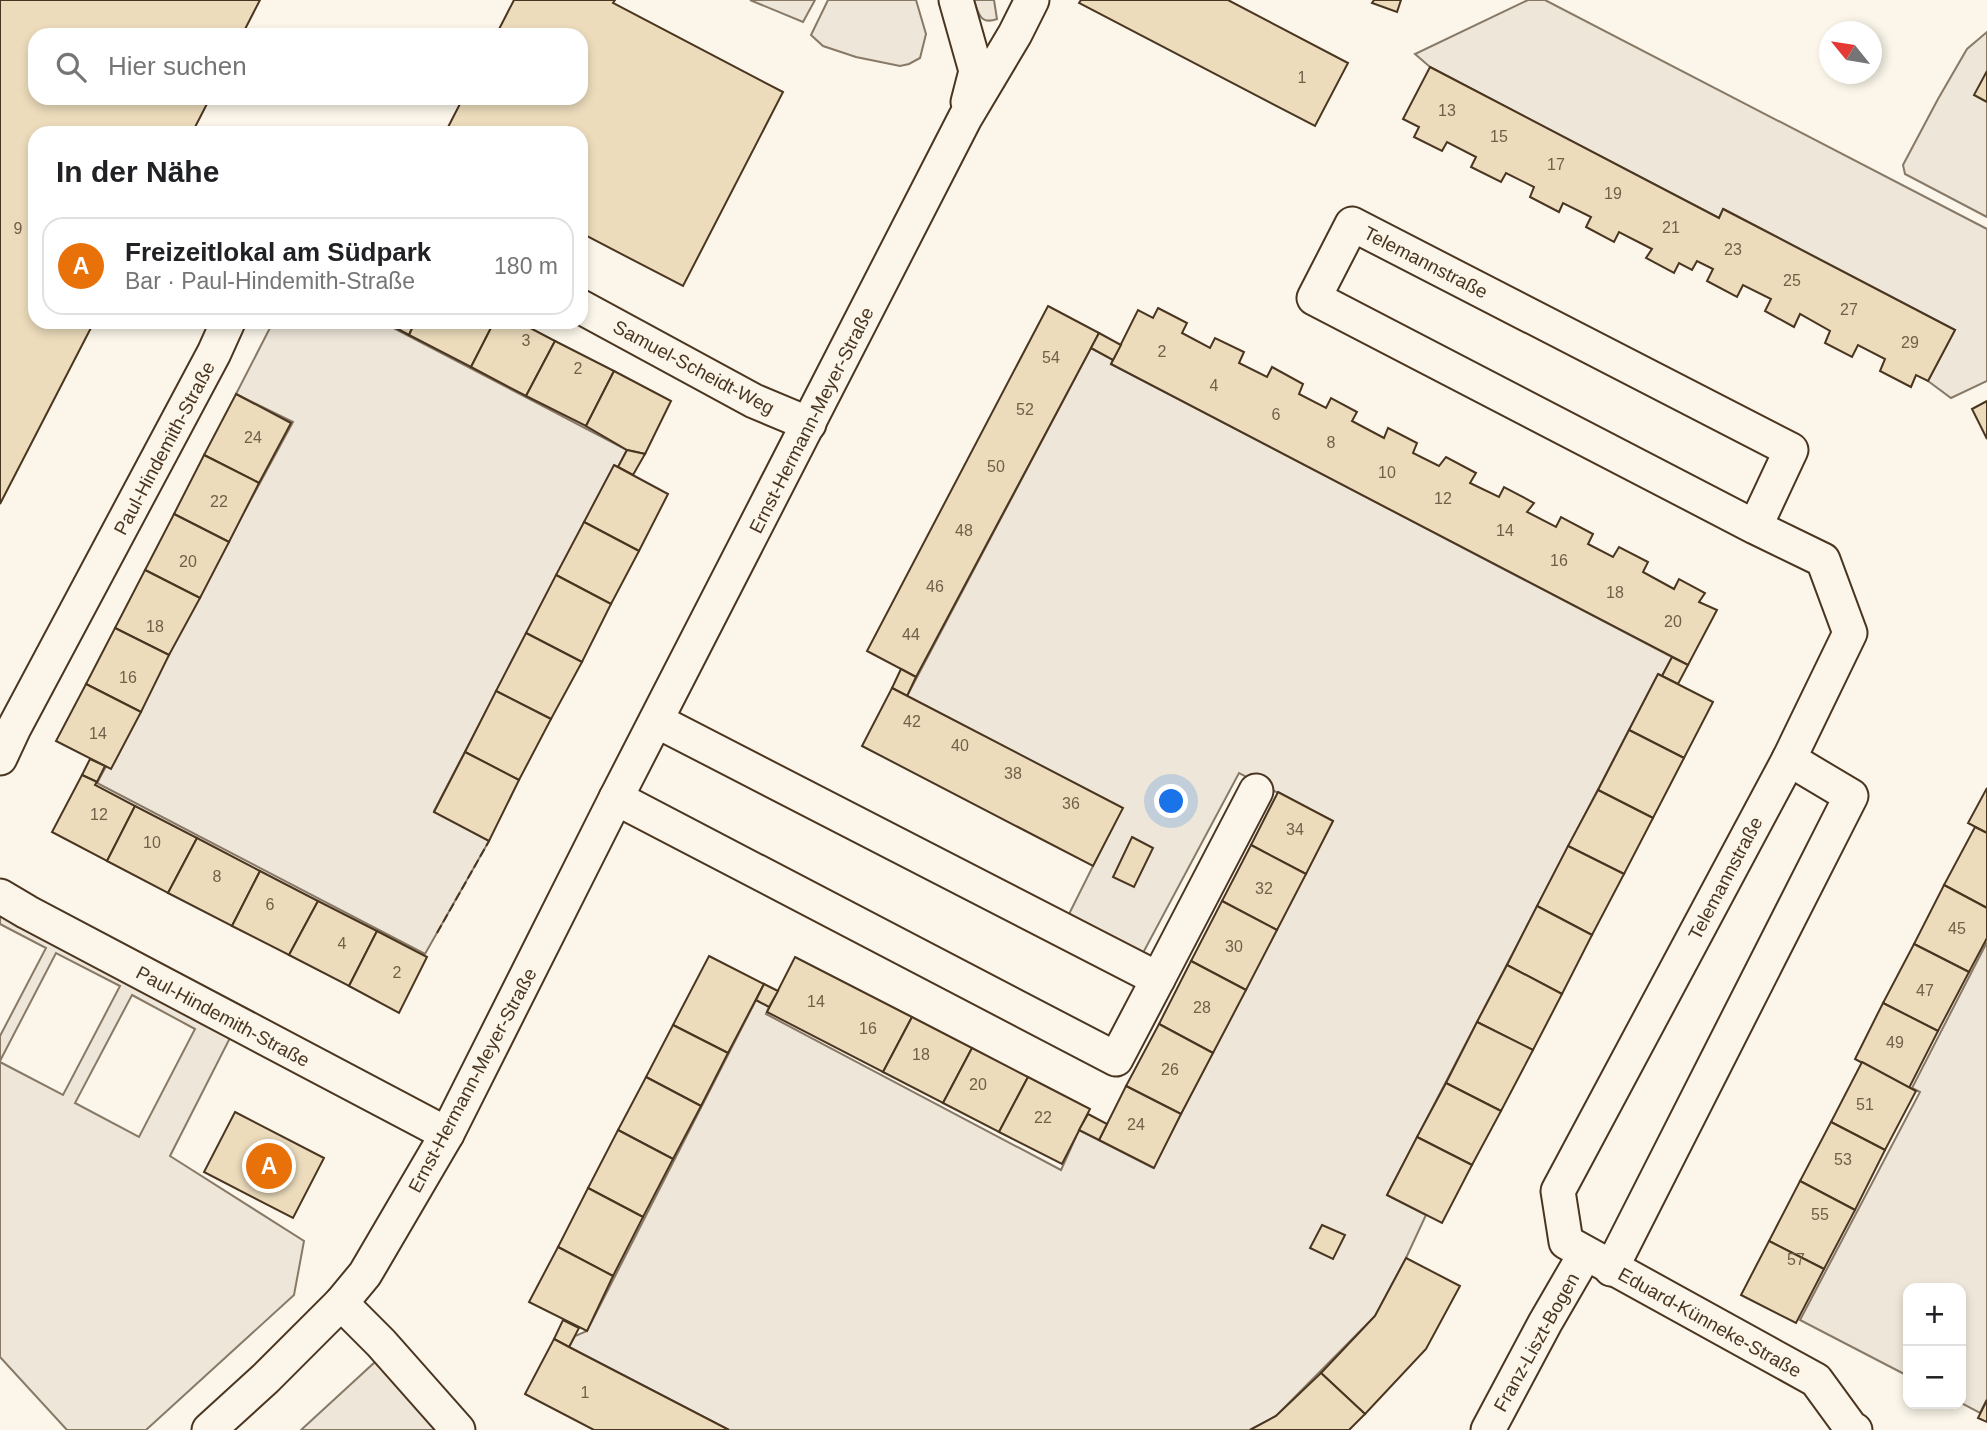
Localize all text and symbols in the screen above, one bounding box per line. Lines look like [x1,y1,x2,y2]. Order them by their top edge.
north arrow [1819,21,1882,84]
search box [28,28,588,105]
icon: search [52,48,90,86]
text: Hier suchen [108,51,247,81]
house number: 1 [1298,69,1307,86]
house number: 13 [1438,102,1456,119]
house number: 15 [1490,128,1508,145]
text: In der Nähe [56,155,219,188]
house number: 17 [1547,156,1565,173]
house number: 19 [1604,185,1622,202]
house number: 21 [1662,219,1680,236]
house number: 9 [14,220,23,237]
street label: Telemannstraße [1360,222,1491,303]
text: Freizeitlokal am Südpark [125,237,431,267]
house number: 23 [1724,241,1742,258]
text: A [73,253,89,279]
text: 180 m [494,253,558,279]
text: Bar · Paul-Hindemith-Straße [125,268,415,294]
house number: 25 [1783,272,1801,289]
house number: 27 [1840,301,1858,318]
street label: Ernst-Hermann-Meyer-Straße [745,304,878,537]
street label: Samuel-Scheidt-Weg [610,316,778,419]
house number: 3 [522,332,531,349]
house number: 29 [1901,334,1919,351]
house number: 2 [1158,343,1167,360]
house number: 54 [1042,349,1060,366]
street label: Paul-Hindemith-Straße [110,358,219,538]
house number: 2 [574,360,583,377]
house number: 4 [1210,377,1219,394]
house number: 52 [1016,401,1034,418]
house number: 6 [1272,406,1281,423]
house number: 24 [244,429,262,446]
house number: 8 [1327,434,1336,451]
house number: 50 [987,458,1005,475]
house number: 10 [1378,464,1396,481]
house number: 12 [1434,490,1452,507]
house number: 22 [210,493,228,510]
house number: 48 [955,522,973,539]
house number: 14 [1496,522,1514,539]
house number: 16 [1550,552,1568,569]
house number: 20 [179,553,197,570]
house number: 46 [926,578,944,595]
house number: 18 [1606,584,1624,601]
house number: 20 [1664,613,1682,630]
house number: 18 [146,618,164,635]
house number: 44 [902,626,920,643]
house number: 16 [119,669,137,686]
house number: 42 [903,713,921,730]
house number: 14 [89,725,107,742]
house number: 40 [951,737,969,754]
house number: 38 [1004,765,1022,782]
your location [1154,784,1188,818]
house number: 36 [1062,795,1080,812]
house number: 12 [90,806,108,823]
street label: Telemannstraße [1684,813,1767,943]
house number: 34 [1286,821,1304,838]
house number: 10 [143,834,161,851]
house number: 8 [213,868,222,885]
house number: 32 [1255,880,1273,897]
house number: 6 [266,896,275,913]
house number: 45 [1948,920,1966,937]
house number: 4 [338,935,347,952]
house number: 30 [1225,938,1243,955]
street label: Paul-Hindemith-Straße [133,962,313,1071]
house number: 2 [393,964,402,981]
street label: Ernst-Hermann-Meyer-Straße [404,964,541,1196]
house number: 47 [1916,982,1934,999]
house number: 14 [807,993,825,1010]
house number: 28 [1193,999,1211,1016]
house number: 16 [859,1020,877,1037]
house number: 49 [1886,1034,1904,1051]
house number: 18 [912,1046,930,1063]
house number: 26 [1161,1061,1179,1078]
house number: 20 [969,1076,987,1093]
house number: 51 [1856,1096,1874,1113]
house number: 22 [1034,1109,1052,1126]
house number: 24 [1127,1116,1145,1133]
pin: A [246,1140,292,1192]
house number: 53 [1834,1151,1852,1168]
house number: 55 [1811,1206,1829,1223]
house number: 57 [1787,1251,1805,1268]
street label: Eduard-Künneke-Straße [1615,1263,1805,1382]
street label: Franz-Liszt-Bogen [1490,1269,1583,1415]
map controls [1903,1283,1966,1409]
button: + [1903,1283,1966,1346]
button: − [1903,1346,1966,1409]
house number: 1 [581,1384,590,1401]

